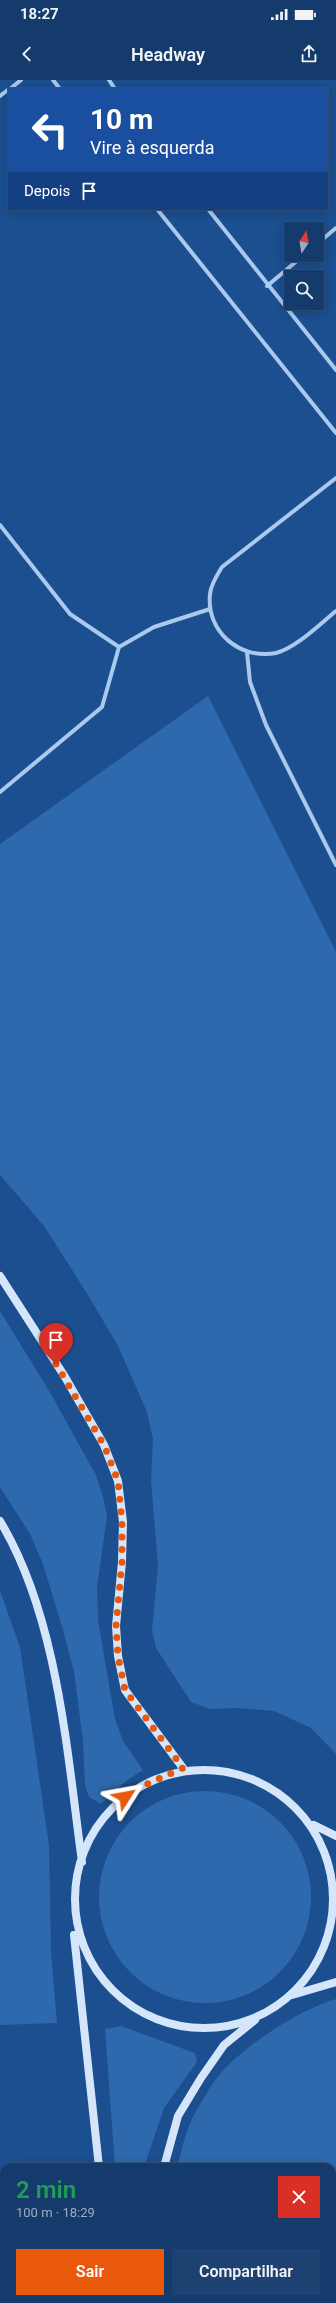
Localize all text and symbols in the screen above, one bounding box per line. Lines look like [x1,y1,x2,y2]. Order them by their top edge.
text: 18:27 [20,5,59,23]
icon: back [16,43,38,65]
icon: share [298,43,320,65]
text: Headway [131,44,205,65]
text: 10 m [90,103,153,136]
icon: left [24,104,76,156]
text: Vire à esquerda [90,137,214,158]
icon: arrive [78,180,100,202]
text: Depois [24,182,70,200]
north arrow [284,222,324,262]
map controls [284,222,324,310]
button: search [284,270,324,310]
pin [39,1323,73,1364]
icon: arrive [45,1329,67,1351]
position arrow [104,1776,146,1818]
text: 2 min [16,2176,76,2204]
button: close [278,2176,320,2218]
text: 100 m · 18:29 [16,2205,95,2220]
button: Sair [16,2249,164,2295]
button: Compartilhar [172,2249,320,2295]

